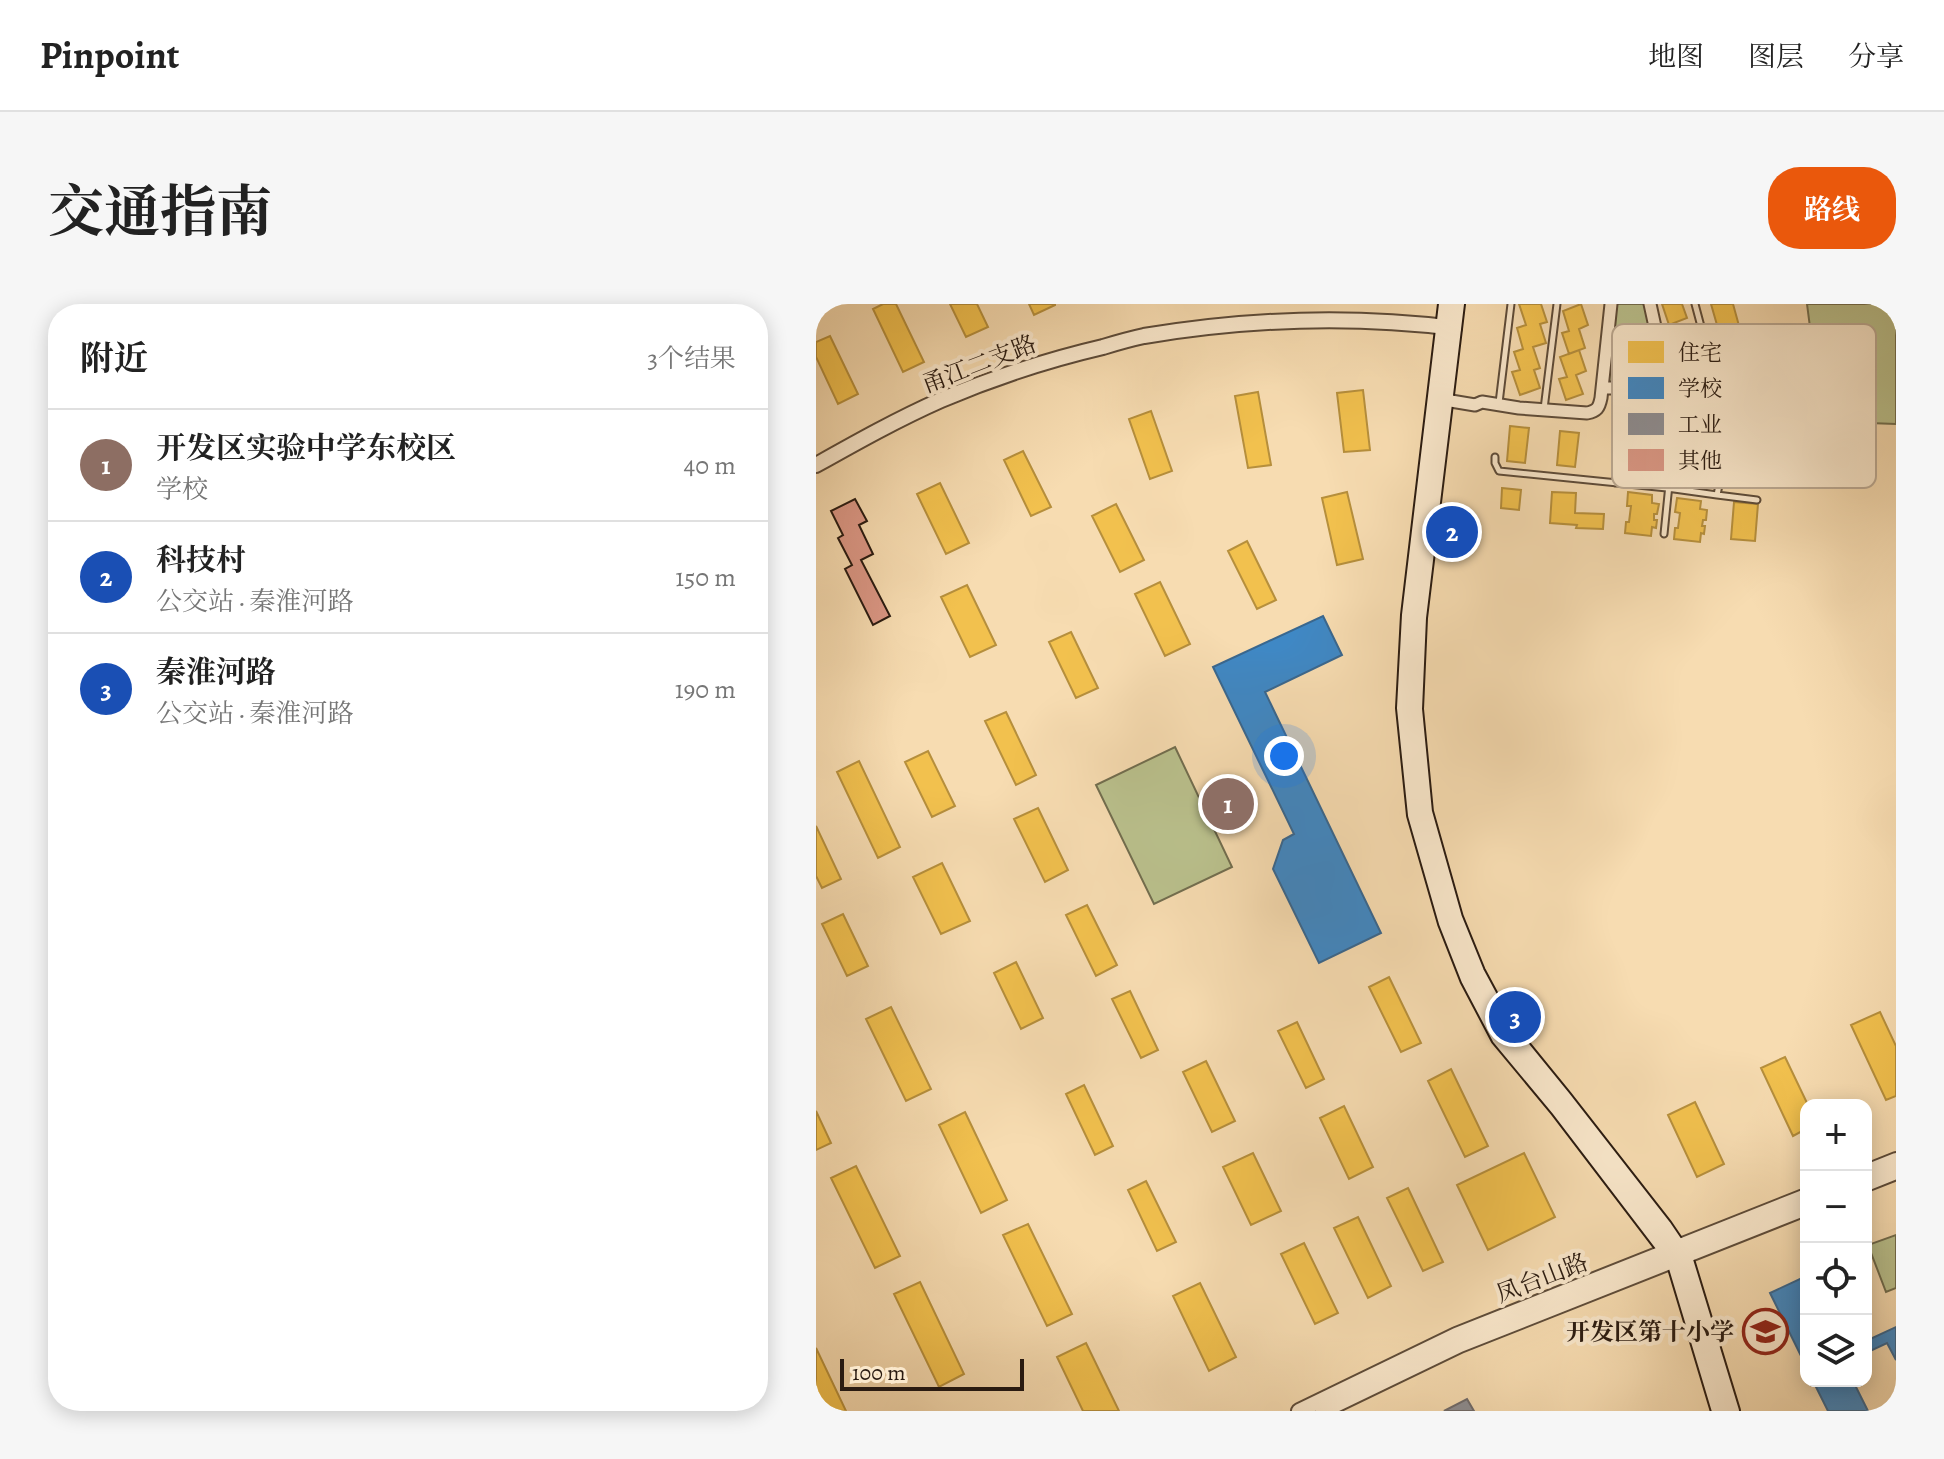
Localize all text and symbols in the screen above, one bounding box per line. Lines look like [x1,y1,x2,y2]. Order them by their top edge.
text: Pinpoint [40,29,179,81]
text: 地图 [1648,38,1704,76]
text: 图层 [1748,38,1804,76]
text: 分享 [1848,38,1904,76]
button: 路线 [1768,167,1896,249]
text: 交通指南 [48,174,272,250]
legend [1612,324,1876,488]
street label: 甬江二支路 [917,328,1041,400]
text: 附近 [80,335,148,382]
text: 住宅 [1678,338,1722,368]
text: 3个结果 [647,341,736,376]
text: 学校 [1678,374,1722,404]
text: 工业 [1678,410,1722,440]
text: 开发区实验中学东校区 [156,428,456,468]
text: 其他 [1678,446,1722,476]
text: 1 [101,448,111,483]
text: 40 m [684,448,736,483]
text: 学校 [156,472,208,507]
pin: 2 [1426,502,1478,562]
text: 科技村 [156,540,246,580]
text: 2 [100,560,112,595]
text: 150 m [675,560,736,595]
text: 公交站 · 秦淮河路 [156,584,353,619]
text: 秦淮河路 [156,652,276,692]
text: 3 [100,672,112,707]
text: 190 m [675,672,736,707]
text: 公交站 · 秦淮河路 [156,696,353,731]
your location [1264,736,1304,776]
pin: 1 [1202,774,1254,834]
pin: 3 [1489,987,1541,1047]
map controls [1800,1099,1872,1387]
button: + [1800,1099,1872,1171]
button: − [1800,1171,1872,1243]
button: locate [1800,1243,1872,1315]
street label: 凤台山路 [1491,1246,1593,1310]
school or university icon: 开发区第十小学 [1741,1308,1789,1356]
button: layers [1800,1315,1872,1387]
place label: 开发区第十小学 [1566,1316,1734,1348]
scale bar [840,1355,1024,1391]
text: 100 m [852,1358,906,1388]

